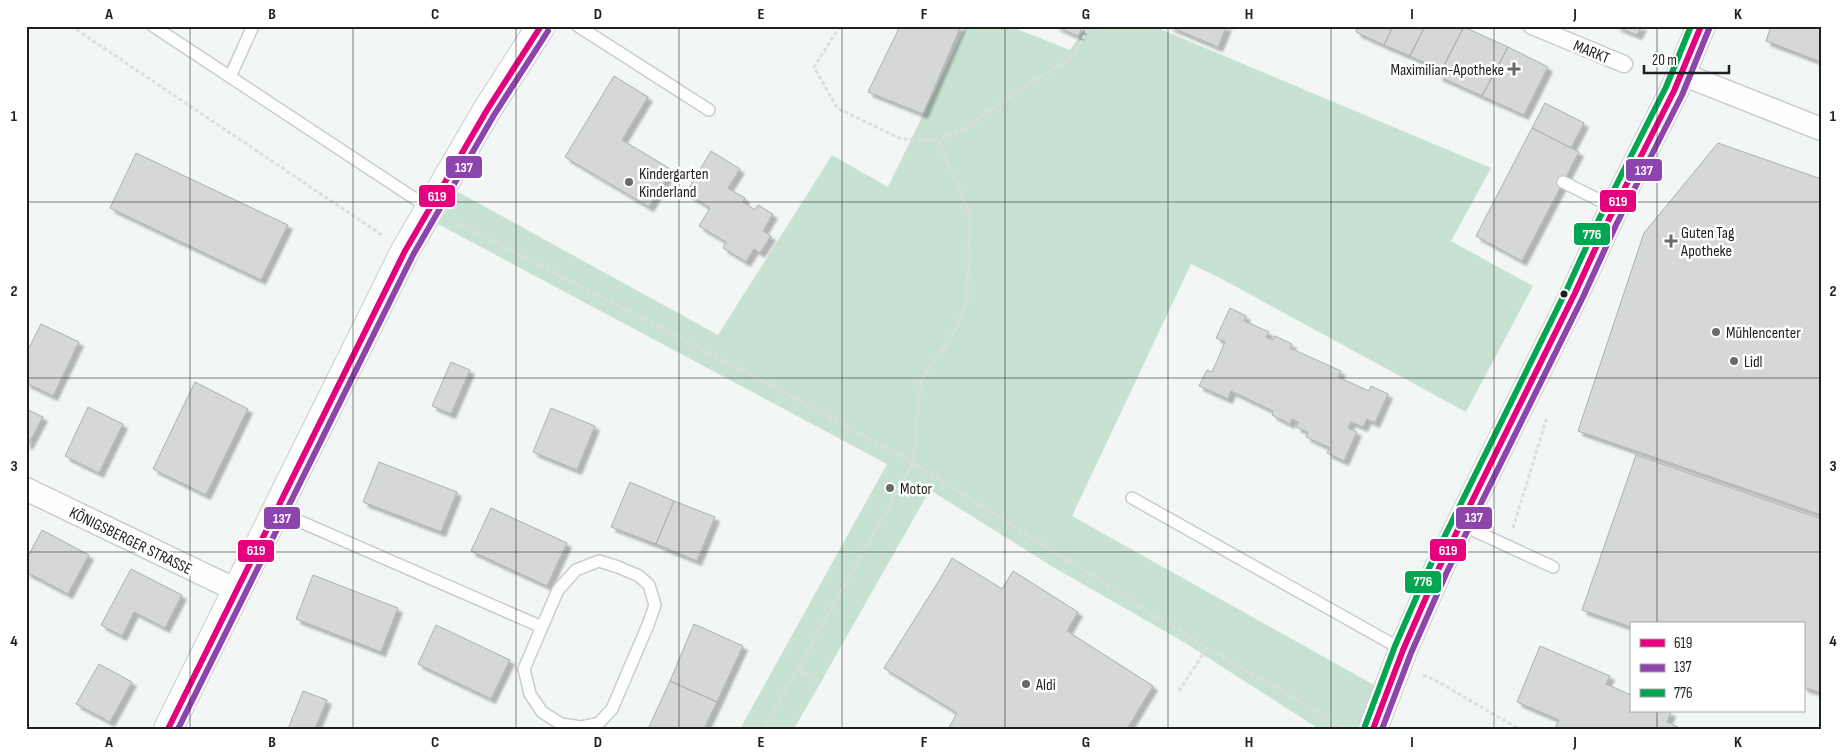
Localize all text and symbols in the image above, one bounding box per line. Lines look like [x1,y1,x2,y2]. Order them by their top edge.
text: A [104,5,113,24]
text: B [268,5,276,24]
text: C [431,5,439,24]
text: D [594,5,602,24]
text: E [758,5,765,24]
text: F [921,5,928,24]
text: G [1082,5,1090,24]
text: H [1245,5,1253,24]
text: I [1410,5,1414,24]
text: J [1572,5,1577,24]
text: K [1734,5,1742,24]
street label: MARKT [1570,37,1613,68]
scale bar [1644,42,1730,74]
text: 20 m [1652,51,1677,70]
place label: Maximilian-Apotheke [1390,61,1504,80]
marker: Maximilian-Apotheke [1508,63,1520,75]
text: 1 [11,107,18,126]
text: 1 [1830,107,1837,126]
line badge: 137 [445,155,483,179]
line badge: 137 [1625,158,1663,182]
text: 137 [455,159,474,176]
text: 137 [1635,162,1654,179]
place label: Kindergarten Kinderland [639,165,709,202]
marker: Kindergarten Kinderland [623,176,635,188]
line badge: 619 [418,184,456,208]
text: 619 [428,188,447,205]
line badge: 619 [1599,189,1637,213]
text: 619 [1609,193,1628,210]
line badge: 776 [1573,222,1611,246]
place label: Guten Tag Apotheke [1680,224,1734,261]
text: 776 [1583,226,1602,243]
marker: Guten Tag Apotheke [1665,235,1677,247]
text: 2 [10,282,18,301]
text: 2 [1829,282,1837,301]
unlabelled marker [1559,289,1569,299]
place label: Mühlencenter [1726,324,1801,343]
marker: Mühlencenter [1710,326,1722,338]
place label: Lidl [1744,353,1763,372]
marker: Lidl [1728,355,1740,367]
text: 3 [10,457,18,476]
text: 3 [1829,457,1837,476]
place label: Motor [900,480,933,499]
marker: Motor [884,482,896,494]
street label: KÖNIGSBERGER STRASSE [66,503,195,579]
line badge: 137 [263,506,301,530]
line badge: 137 [1455,506,1493,530]
text: 137 [1465,509,1484,526]
text: 137 [273,510,292,527]
line badge: 619 [1429,538,1467,562]
line badge: 619 [237,539,275,563]
text: 619 [247,542,266,559]
text: 619 [1439,542,1458,559]
line badge: 776 [1404,570,1442,594]
text: 776 [1414,573,1433,590]
legend [1630,622,1804,712]
text: 4 [10,632,18,651]
text: 4 [1829,632,1837,651]
text: 619 [1674,634,1692,653]
text: 137 [1674,658,1692,677]
place label: Aldi [1035,676,1056,695]
marker: Aldi [1020,678,1032,690]
text: 776 [1674,684,1693,703]
text: A [104,733,113,752]
text: B [268,733,276,752]
text: C [431,733,439,752]
text: D [594,733,602,752]
text: E [758,733,765,752]
text: F [921,733,928,752]
text: G [1082,733,1090,752]
text: H [1245,733,1253,752]
text: I [1410,733,1414,752]
text: J [1572,733,1577,752]
text: K [1734,733,1742,752]

